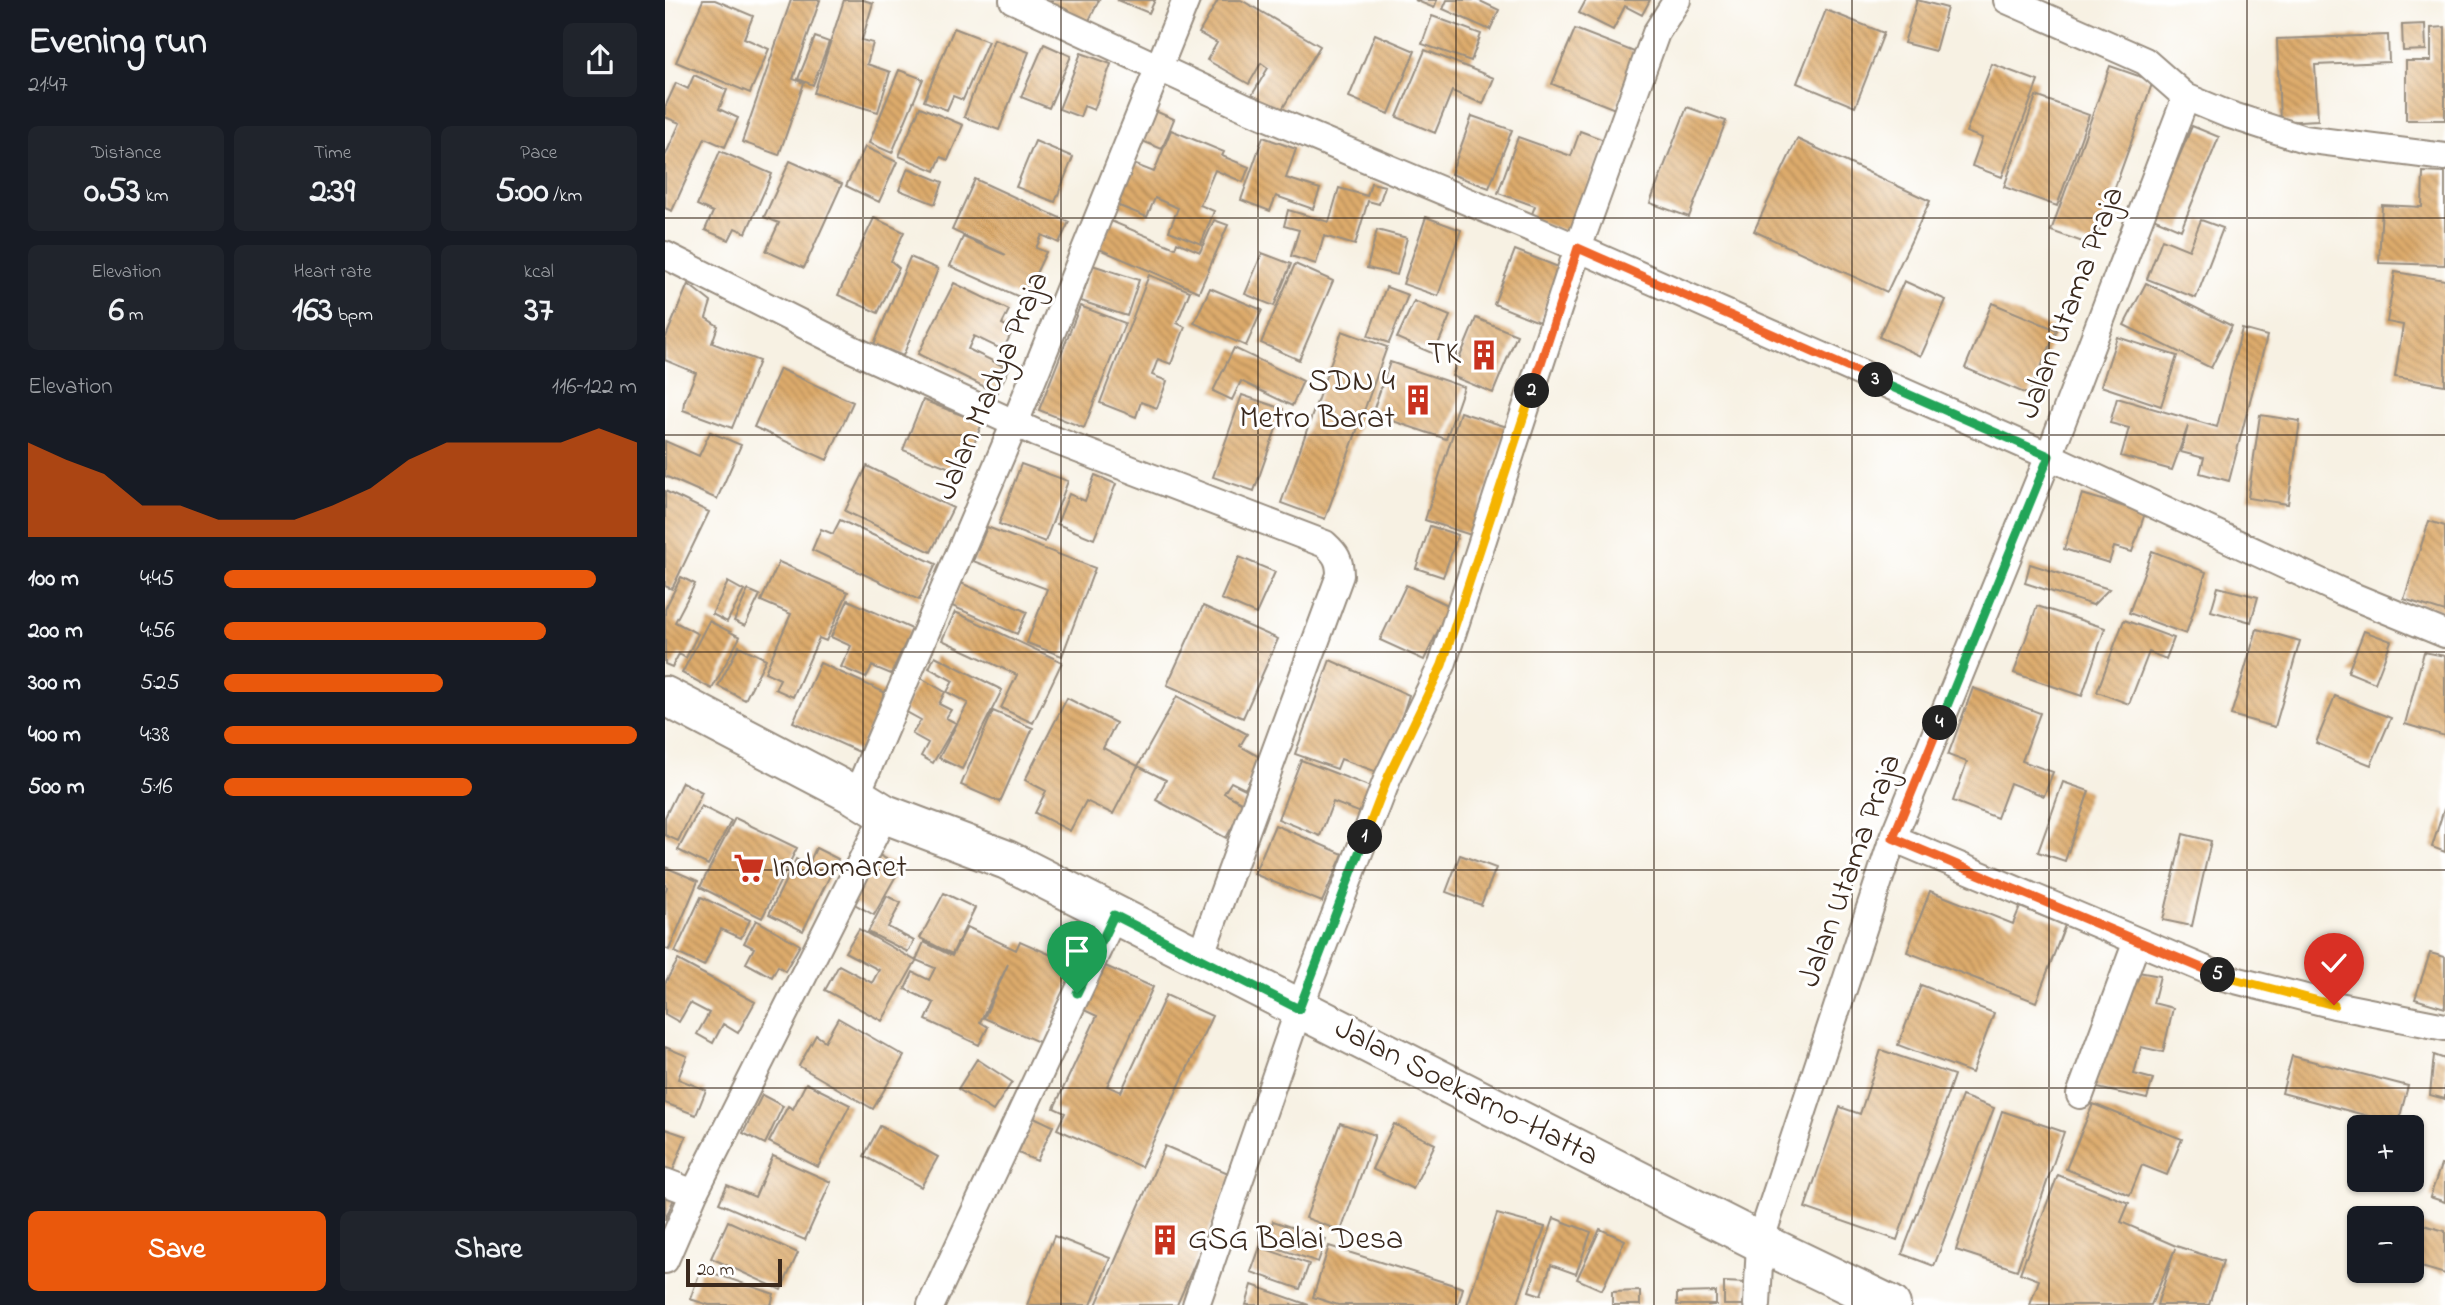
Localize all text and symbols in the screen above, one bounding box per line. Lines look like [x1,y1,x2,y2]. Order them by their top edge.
text: Evening run [28,15,207,71]
button: share [563,23,637,97]
text: 21:47 [28,69,68,102]
text: Distance [91,140,161,167]
text: Time [314,140,351,167]
text: Pace [520,140,557,167]
text: 0.53 [84,167,141,218]
text: 2:39 [310,167,355,218]
text: 5:00 [495,167,549,218]
street label: Jalan Utama Praja [2006,180,2138,426]
text: km [141,183,168,210]
text: /km [549,183,582,210]
text: Elevation [91,259,161,286]
text: Heart rate [294,259,371,286]
text: kcal [524,259,554,286]
street label: Jalan Madya Praja [924,264,1062,508]
text: 6 [109,286,124,337]
text: 163 [292,286,333,337]
text: 37 [524,286,553,337]
text: m [124,302,144,329]
text: bpm [333,302,373,329]
place label: TK [1427,332,1461,379]
building icon: TK [1467,338,1501,372]
place label: SDN 4 Metro Barat [1239,359,1395,443]
pin: 3 [1859,362,1893,398]
text: 3 [1872,366,1879,393]
text: Elevation [28,371,113,404]
text: 116–122 m [552,371,637,404]
pin: 2 [1515,374,1549,408]
text: 2 [1527,377,1536,404]
building icon: SDN 4 Metro Barat [1401,383,1435,417]
text: 100 m [28,563,79,596]
text: 4:45 [140,563,174,596]
text: 200 m [28,615,83,648]
text: 4:56 [140,615,175,648]
text: 300 m [28,667,81,700]
text: 5:25 [140,667,180,700]
pin: 4 [1923,706,1957,740]
text: 4 [1936,709,1943,736]
text: 400 m [28,719,81,752]
text: 4:38 [140,719,170,752]
street label: Jalan Utama Praja [1787,748,1915,994]
text: 500 m [28,771,85,804]
text: 5:16 [140,771,173,804]
pin: 1 [1347,820,1383,854]
text: 1 [1361,823,1368,850]
place label: Indomaret [772,845,907,892]
supermarket icon: Indomaret [732,851,766,885]
pin [1047,921,1107,993]
icon: arrive [1058,932,1096,970]
pin [2304,933,2364,1005]
icon: check [2315,944,2353,982]
pin: 5 [2201,958,2235,992]
text: 5 [2212,961,2223,988]
street label: Jalan Soekarno-Hatta [1326,1006,1606,1180]
map controls [2347,1115,2424,1283]
button: + [2347,1115,2424,1192]
button: − [2347,1206,2424,1283]
button: Save [28,1211,326,1291]
button: Share [340,1211,637,1291]
place label: GSG Balai Desa [1188,1217,1403,1264]
building icon: GSG Balai Desa [1148,1223,1182,1257]
scale bar [686,1256,782,1288]
text: 20 m [697,1257,734,1284]

